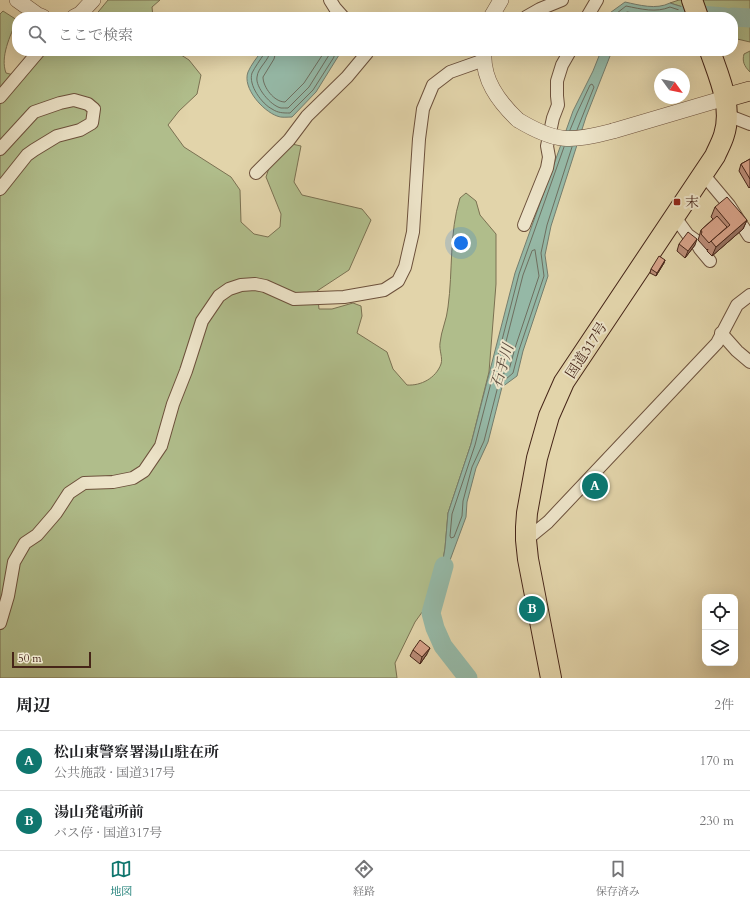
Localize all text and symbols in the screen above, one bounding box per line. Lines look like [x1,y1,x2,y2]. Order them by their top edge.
search box [12,12,738,56]
icon: search [26,23,48,45]
text: ここで検索 [58,25,133,45]
north arrow [654,68,690,104]
place label: 末 [685,193,699,212]
marker: 末 [672,197,682,207]
your location [451,233,471,253]
street label: 国道317号 [561,318,612,382]
water label: 石手川 [486,340,519,390]
pin: A [582,471,608,501]
pin: B [519,594,545,624]
map controls [702,594,738,666]
button: locate [702,594,738,630]
button: layers [702,630,738,666]
scale bar [12,650,91,669]
text: 50 m [18,651,42,666]
text: 周辺 [16,694,50,717]
text: 2件 [714,696,734,714]
text: 松山東警察署湯山駐在所 [54,742,219,762]
text: A [24,752,34,770]
text: 170 m [700,752,734,770]
text: 公共施設 · 国道317号 [54,764,175,782]
text: 湯山発電所前 [54,802,144,822]
text: B [24,812,34,830]
text: 230 m [700,812,734,830]
text: バス停 · 国道317号 [54,824,162,842]
tab: 地図 [110,858,132,899]
tab: 経路 [353,858,375,899]
tab: 保存済み [596,858,640,899]

